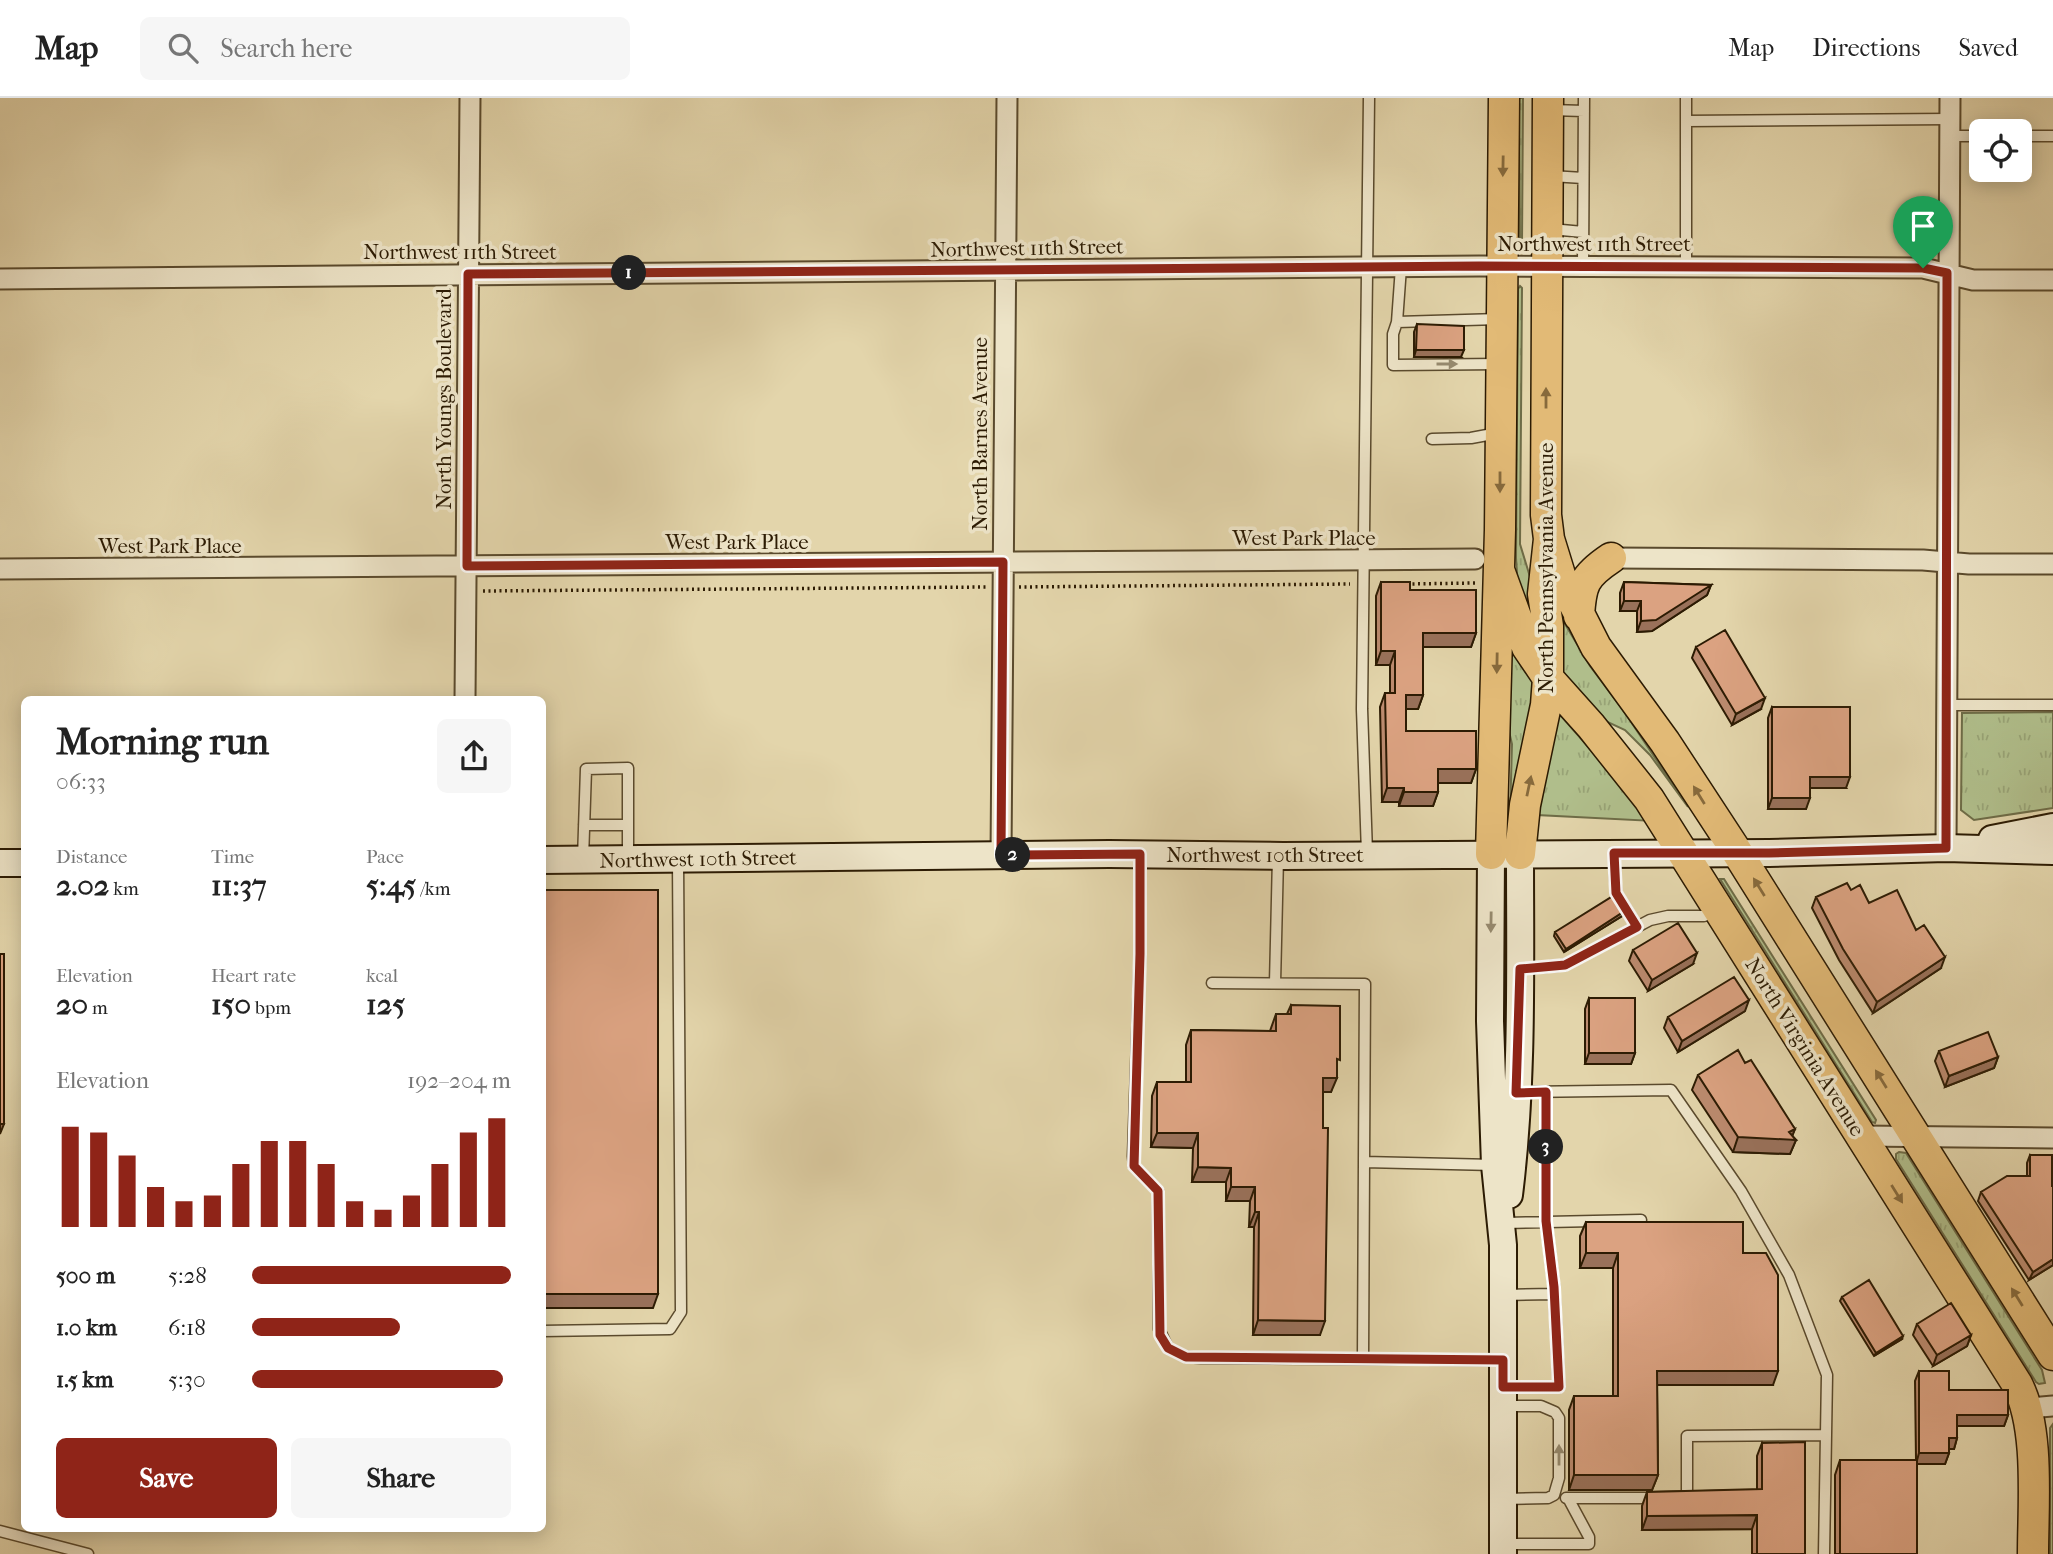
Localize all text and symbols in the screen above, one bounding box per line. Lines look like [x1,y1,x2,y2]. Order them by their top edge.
search box [140,17,630,80]
text: Map [35,29,98,68]
icon: search [164,29,202,67]
text: Search here [220,33,352,64]
text: Map [1728,34,1774,62]
text: Directions [1812,34,1920,62]
text: Saved [1958,34,2018,62]
map controls [1969,119,2032,182]
button: locate [1969,119,2032,182]
one-way arrow [1497,155,1508,177]
pin [1893,196,1953,268]
icon: arrive [1904,207,1942,245]
street label: Northwest 11th Street [1497,232,1691,256]
street label: Northwest 11th Street [930,234,1124,262]
street label: Northwest 11th Street [363,240,557,264]
pin: 1 [612,256,646,290]
text: 1 [625,261,632,283]
street label: North Youngs Boulevard [432,288,456,510]
street label: North Barnes Avenue [968,337,992,531]
one-way arrow [1436,359,1458,370]
one-way arrow [1540,387,1552,409]
street label: North Pennsylvania Avenue [1534,443,1558,693]
one-way arrow [1494,472,1506,494]
street label: West Park Place [1231,526,1376,550]
street label: West Park Place [664,530,809,554]
street label: West Park Place [97,534,242,558]
one-way arrow [1491,652,1502,674]
text: Morning run [56,719,269,764]
button: share [437,719,511,793]
text: 06:33 [56,768,106,795]
one-way arrow [1523,775,1534,797]
one-way arrow [1693,786,1706,805]
pin: 2 [996,838,1030,872]
text: 2 [1008,843,1017,865]
street label: Northwest 10th Street [1166,843,1364,867]
street label: Northwest 10th Street [599,845,797,873]
text: Distance [56,846,127,868]
text: Time [211,846,254,868]
text: Pace [366,846,404,868]
text: 2.02 [56,868,109,903]
text: 11:37 [211,868,266,903]
text: 5:45 [366,868,416,903]
one-way arrow [1752,877,1765,897]
text: km [109,878,139,900]
text: /km [416,878,450,900]
one-way arrow [1485,912,1497,934]
street label: North Virginia Avenue [1740,954,1870,1140]
text: Elevation [56,965,133,987]
text: Heart rate [211,965,296,987]
text: kcal [366,965,398,987]
text: 20 [56,987,88,1022]
text: 150 [211,987,251,1022]
text: 125 [366,987,405,1022]
text: m [88,997,108,1019]
text: bpm [251,997,291,1019]
text: Elevation [56,1067,149,1094]
text: 192–204 m [407,1067,511,1094]
one-way arrow [1874,1069,1887,1089]
pin: 3 [1528,1130,1564,1164]
text: 3 [1542,1135,1549,1157]
one-way arrow [1891,1184,1904,1203]
text: 500 m [56,1262,115,1289]
text: 5:28 [168,1262,207,1289]
one-way arrow [2010,1287,2023,1307]
text: 1.0 km [56,1314,117,1341]
text: 6:18 [168,1314,206,1341]
text: 1.5 km [56,1366,114,1393]
text: 5:30 [168,1366,206,1393]
button: Save [56,1438,277,1518]
button: Share [291,1438,511,1518]
one-way arrow [1553,1444,1565,1466]

